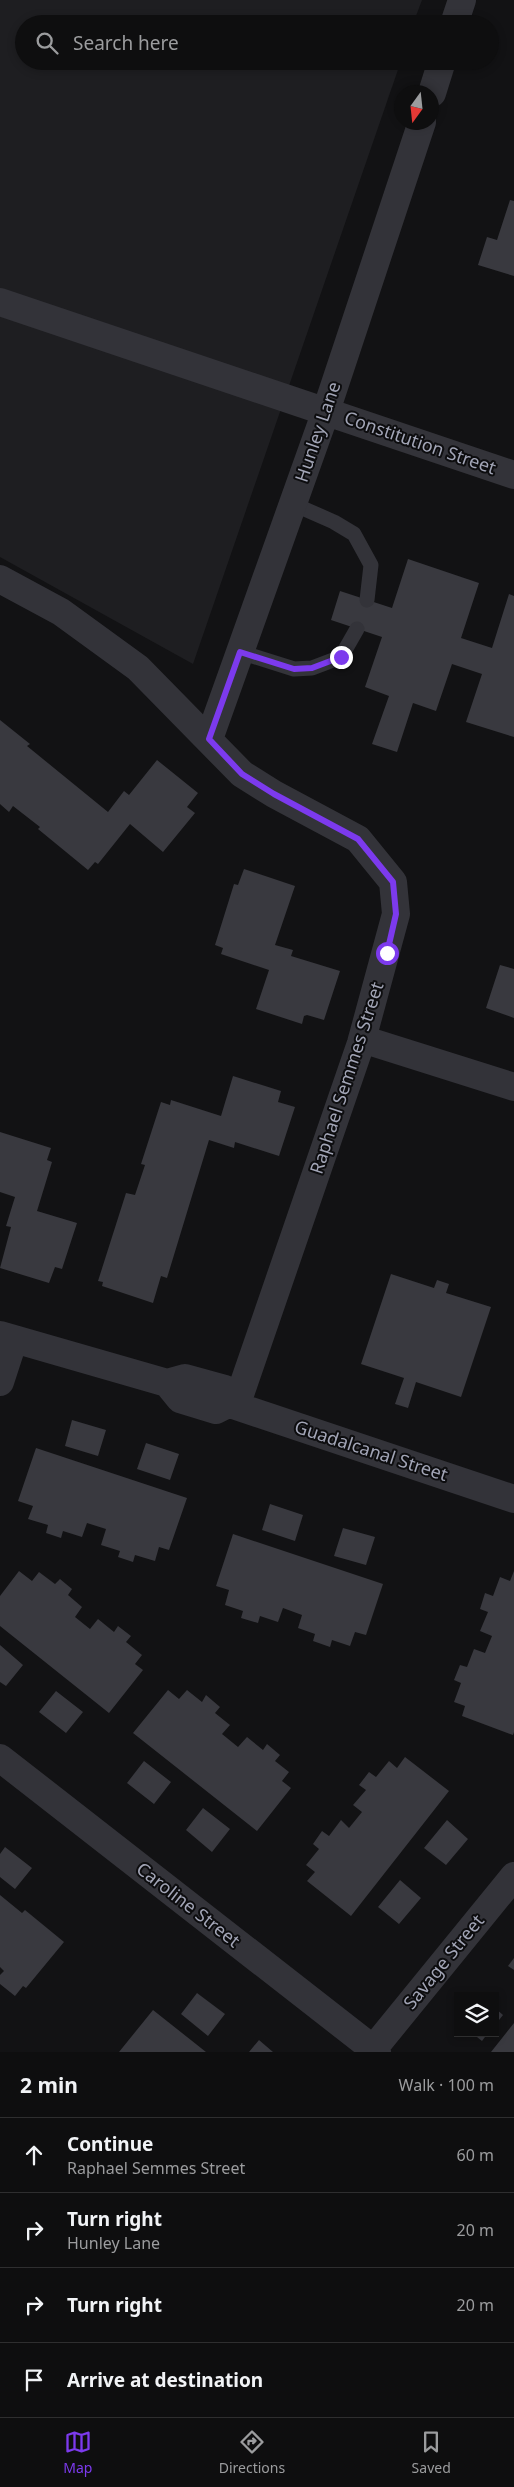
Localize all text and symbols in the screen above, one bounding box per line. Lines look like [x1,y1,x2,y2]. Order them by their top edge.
search box [15,15,499,70]
icon: search [33,29,61,57]
text: Search here [73,30,179,56]
north arrow [394,85,439,130]
street label: Hunley Lane [289,378,345,485]
street label: Constitution Street [341,405,500,479]
route end [330,646,353,669]
route start [376,942,399,965]
street label: Raphael Semmes Street [304,978,389,1177]
street label: Guadalcanal Street [292,1414,451,1486]
street label: Caroline Street [132,1856,246,1952]
street label: Savage Street [398,1909,489,2014]
map controls [454,1992,499,2037]
button: layers [454,1992,499,2037]
text: 2 min [20,2071,78,2099]
text: Walk · 100 m [399,2074,494,2096]
text: Continue [67,2131,153,2157]
icon: ahead [20,2141,48,2169]
text: 60 m [457,2144,494,2166]
text: Raphael Semmes Street [67,2157,245,2179]
text: Turn right [67,2206,162,2232]
icon: right [20,2216,48,2244]
text: 20 m [457,2219,494,2241]
text: Hunley Lane [67,2232,160,2254]
icon: right [20,2291,48,2319]
text: Turn right [67,2292,162,2318]
text: 20 m [457,2294,494,2316]
icon: arrive [20,2366,48,2394]
text: Arrive at destination [67,2367,263,2393]
tab: Map [63,2428,92,2477]
tab: Directions [219,2428,285,2477]
tab: Saved [412,2428,451,2477]

